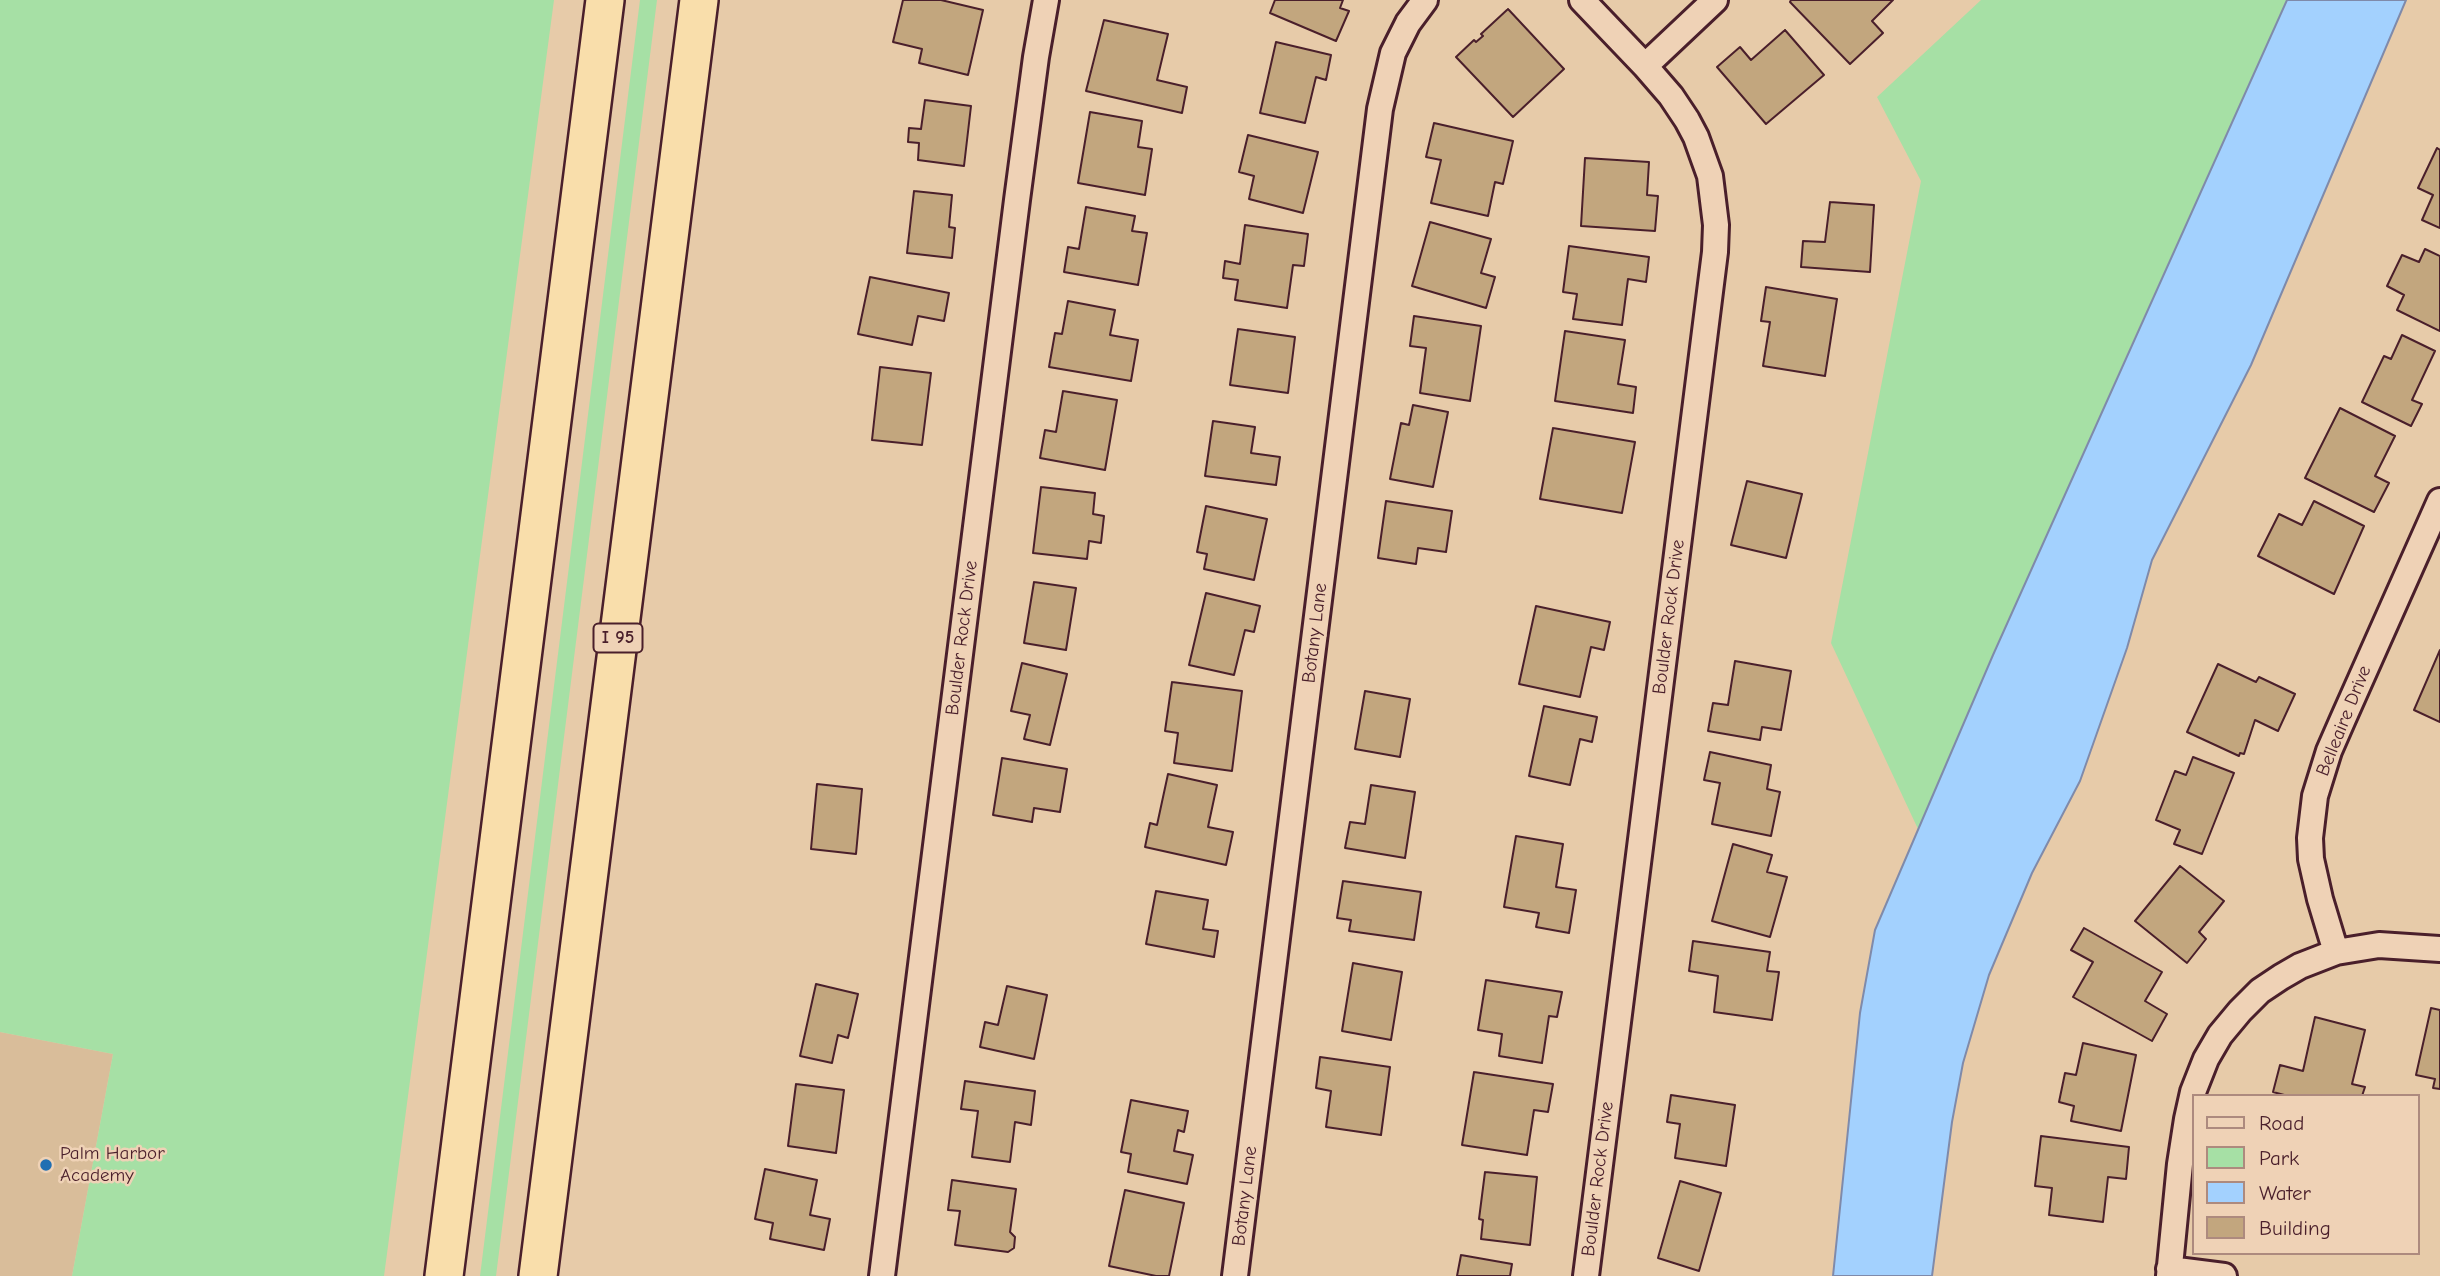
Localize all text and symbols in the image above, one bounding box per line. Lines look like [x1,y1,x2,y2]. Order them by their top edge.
street label: Boulder Rock Drive [1648,538,1690,696]
street label: Boulder Rock Drive [941,559,983,717]
street label: Botany Lane [1298,582,1332,684]
road number: I 95 [594,624,642,652]
street label: Belleaire Drive [2311,662,2377,780]
legend [2192,1094,2419,1255]
street label: Boulder Rock Drive [1577,1100,1619,1258]
text: Road [2259,1111,2304,1135]
place label: Palm Harbor Academy [60,1143,165,1187]
street label: Botany Lane [1228,1145,1262,1247]
text: Park [2259,1146,2299,1170]
marker: Palm Harbor Academy [38,1157,54,1173]
text: Water [2259,1181,2311,1205]
text: Building [2259,1216,2331,1240]

